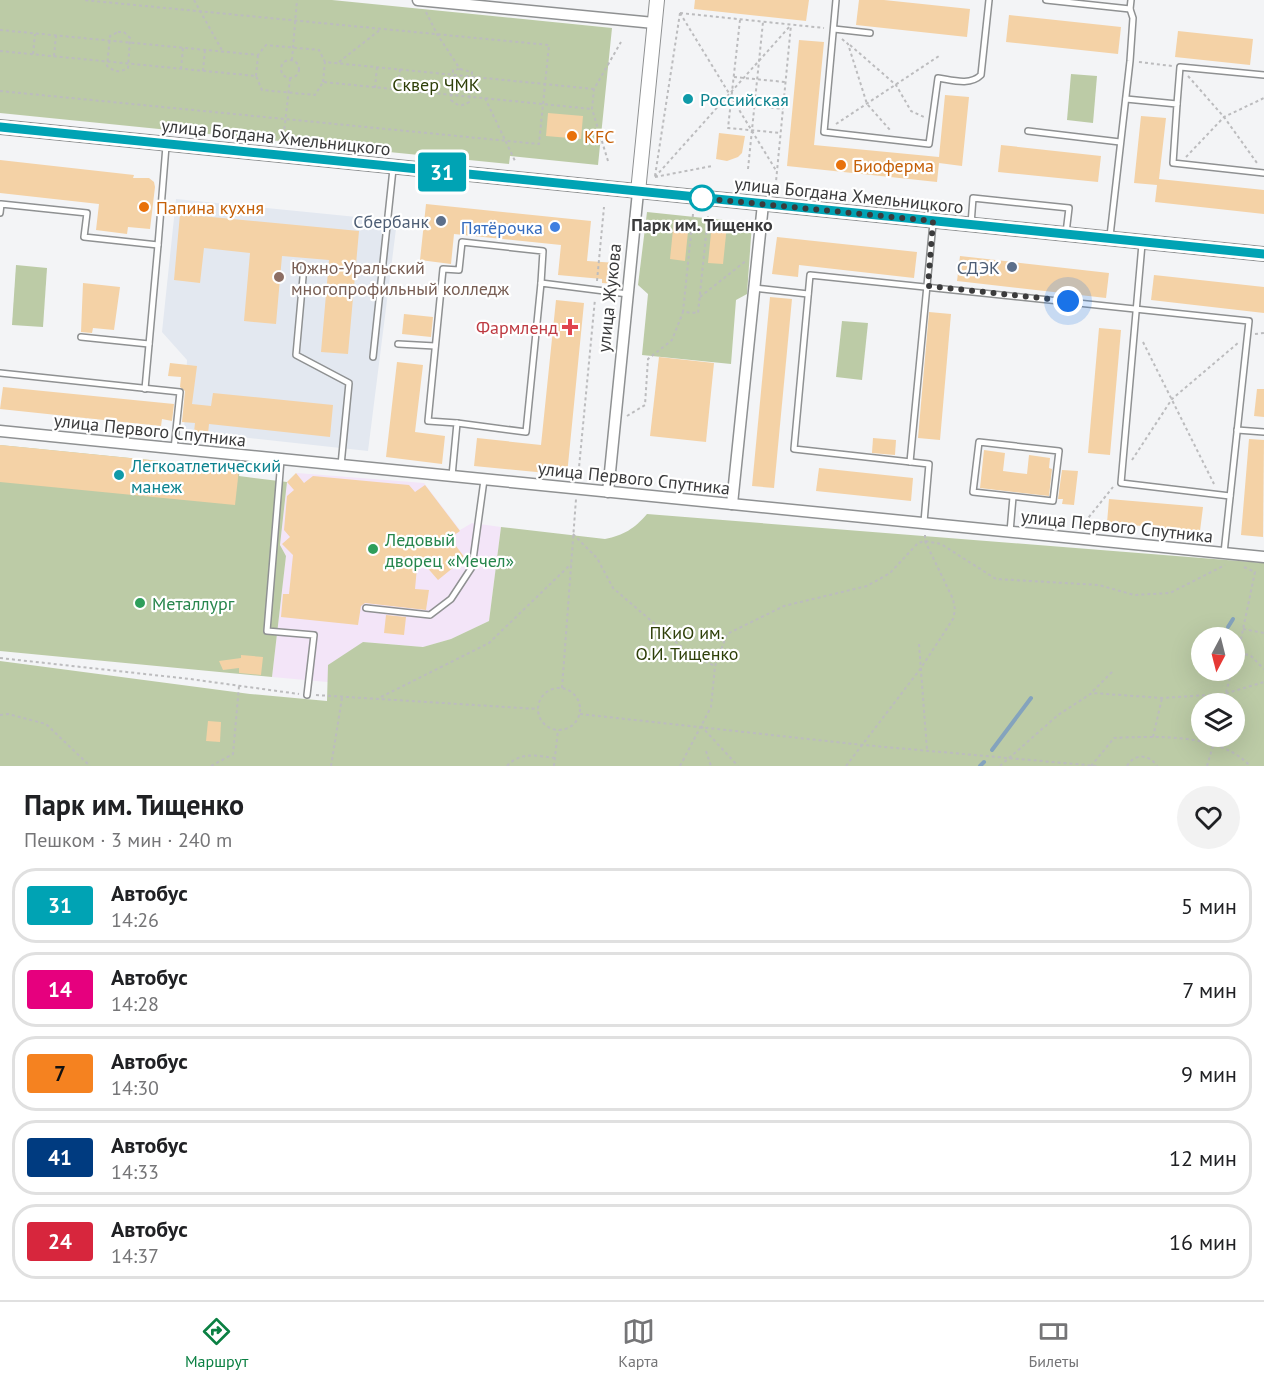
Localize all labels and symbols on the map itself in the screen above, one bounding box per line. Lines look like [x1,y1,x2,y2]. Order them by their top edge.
park label: Сквер ЧМК [392,73,480,96]
place label: Российская [700,88,789,111]
marker: Российская [681,92,695,106]
street label: улица Богдана Хмельницкого [160,114,392,160]
place label: KFC [584,125,615,148]
marker: KFC [565,129,579,143]
line badge: 31 [415,152,469,192]
place label: Биоферма [853,154,934,177]
marker: Биоферма [834,158,848,172]
street label: улица Богдана Хмельницкого [733,172,965,218]
marker: Парк им. Тищенко [689,185,715,211]
place label: Папина кухня [156,196,264,219]
marker: Папина кухня [137,200,151,214]
place label: Сбербанк [353,210,429,233]
place label: Парк им. Тищенко [631,213,773,236]
marker: Сбербанк [434,214,448,228]
place label: Пятёрочка [461,216,543,239]
marker: Пятёрочка [548,220,562,234]
street label: улица Жукова [592,242,626,354]
place label: Южно-Уральский многопрофильный колледж [291,256,509,300]
place label: СДЭК [957,256,1000,279]
marker: СДЭК [1005,260,1019,274]
marker: Южно-Уральский многопрофильный колледж [272,270,286,284]
your location [1053,286,1083,316]
place label: Фармленд [476,316,558,339]
marker: Фармленд [563,320,577,334]
street label: улица Первого Спутника [53,408,247,452]
place label: Легкоатлетический манеж [130,454,281,498]
street label: улица Первого Спутника [537,456,731,500]
marker: Легкоатлетический манеж [112,468,126,482]
street label: улица Первого Спутника [1020,504,1214,548]
place label: Ледовый дворец «Мечел» [384,528,514,572]
marker: Ледовый дворец «Мечел» [366,542,380,556]
place label: Металлург [152,592,235,615]
marker: Металлург [133,596,147,610]
park label: ПКиО им. О.И. Тищенко [636,621,738,665]
north arrow [1191,627,1245,681]

